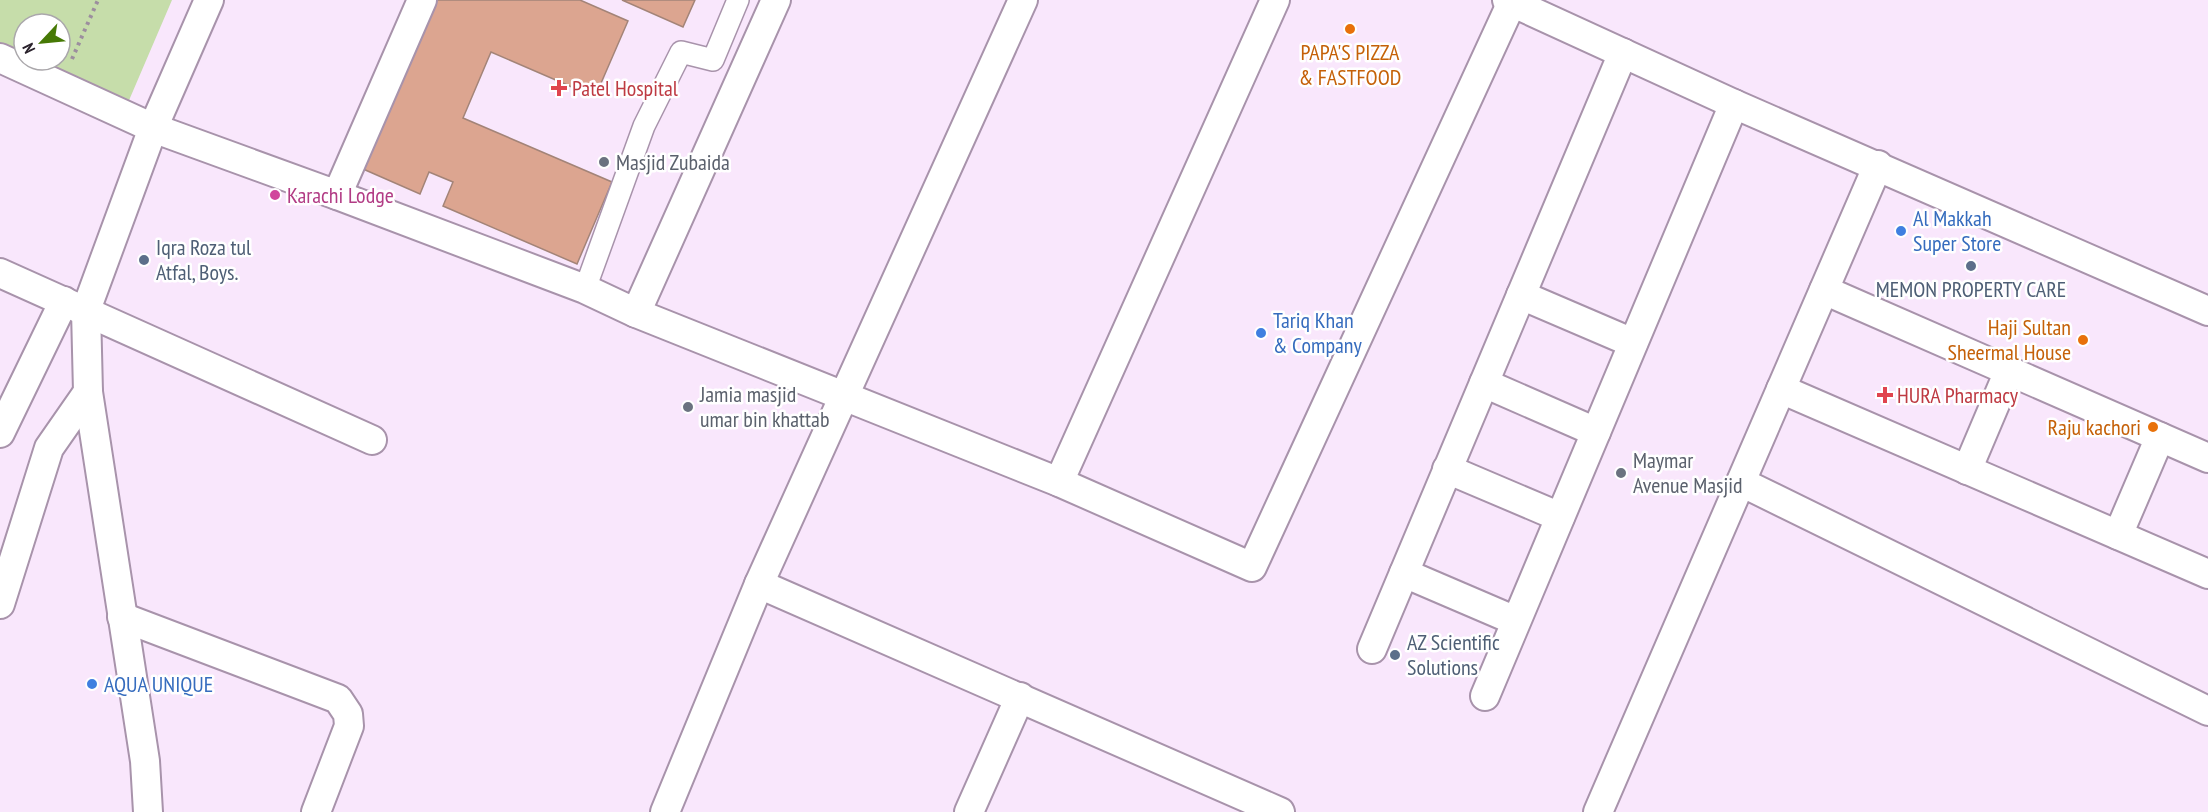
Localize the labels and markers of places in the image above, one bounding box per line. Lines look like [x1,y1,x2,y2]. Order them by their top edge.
marker: PAPA'S PIZZA & FASTFOOD [1343,22,1357,36]
place label: PAPA'S PIZZA & FASTFOOD [1299,38,1401,91]
place label: Patel Hospital [572,74,679,102]
marker: Patel Hospital [550,79,568,97]
place label: Masjid Zubaida [616,148,730,176]
marker: Masjid Zubaida [597,155,611,169]
place label: Karachi Lodge [287,181,394,209]
marker: Karachi Lodge [268,188,282,202]
place label: Al Makkah Super Store [1913,204,2001,257]
marker: Al Makkah Super Store [1894,224,1908,238]
place label: Iqra Roza tul Atfal, Boys. [156,233,252,286]
marker: Iqra Roza tul Atfal, Boys. [137,253,151,267]
marker: MEMON PROPERTY CARE [1964,259,1978,273]
place label: MEMON PROPERTY CARE [1876,275,2066,303]
place label: Tariq Khan & Company [1273,306,1362,359]
place label: Haji Sultan Sheermal House [1948,313,2071,366]
marker: Tariq Khan & Company [1254,326,1268,340]
marker: Haji Sultan Sheermal House [2076,333,2090,347]
place label: Jamia masjid umar bin khattab [699,380,829,433]
place label: HURA Pharmacy [1897,381,2019,409]
marker: HURA Pharmacy [1878,388,1892,402]
marker: Jamia masjid umar bin khattab [681,400,695,414]
place label: Raju kachori [2048,413,2141,441]
marker: Raju kachori [2146,420,2160,434]
place label: Maymar Avenue Masjid [1633,446,1743,499]
marker: Maymar Avenue Masjid [1614,466,1628,480]
place label: AZ Scientific Solutions [1407,628,1500,681]
marker: AZ Scientific Solutions [1388,648,1402,662]
place label: AQUA UNIQUE [104,670,213,698]
marker: AQUA UNIQUE [85,677,99,691]

